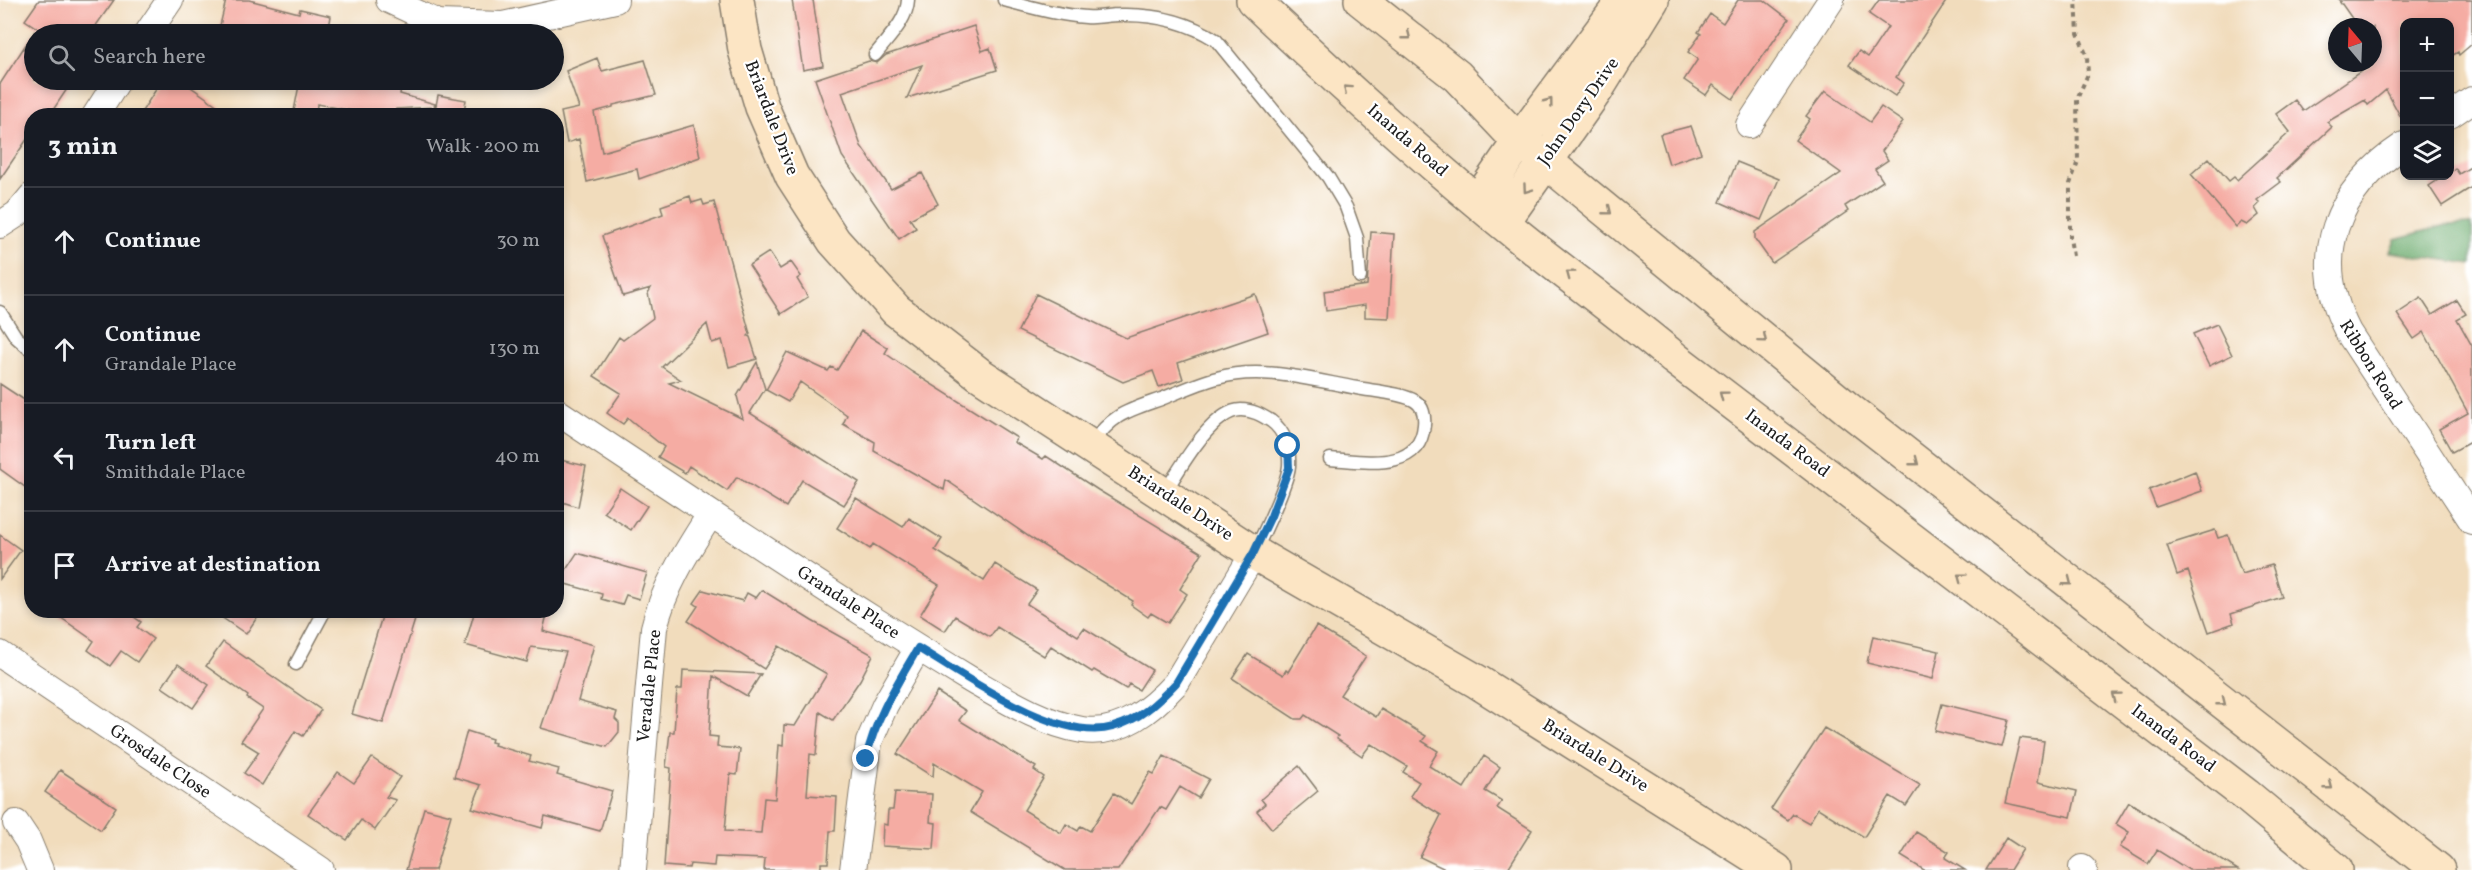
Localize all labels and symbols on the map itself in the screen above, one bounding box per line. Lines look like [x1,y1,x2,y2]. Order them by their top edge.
north arrow [2328,18,2382,72]
one-way arrow [1400,29,1411,40]
street label: John Dory Drive [1532,53,1626,171]
street label: Briardale Drive [738,57,804,179]
one-way arrow [1343,85,1354,96]
one-way arrow [1542,97,1553,108]
street label: Inanda Road [1361,99,1453,183]
one-way arrow [1523,182,1534,193]
one-way arrow [1601,204,1612,215]
one-way arrow [1565,271,1576,282]
street label: Ribbon Road [2332,315,2408,415]
one-way arrow [1756,332,1767,343]
one-way arrow [1719,391,1730,402]
street label: Inanda Road [1739,404,1835,484]
route start [1274,432,1300,458]
one-way arrow [1908,454,1919,465]
street label: Briardale Drive [1122,460,1238,548]
street label: Grandale Place [792,560,904,646]
one-way arrow [1957,574,1968,585]
one-way arrow [2061,574,2072,585]
street label: Veradale Place [632,628,668,744]
one-way arrow [2112,692,2123,703]
one-way arrow [2215,695,2226,706]
street label: Inanda Road [2125,699,2221,779]
street label: Briardale Drive [1537,713,1653,799]
street label: Grosdale Close [104,719,216,805]
route end [852,745,878,771]
one-way arrow [2322,778,2333,789]

